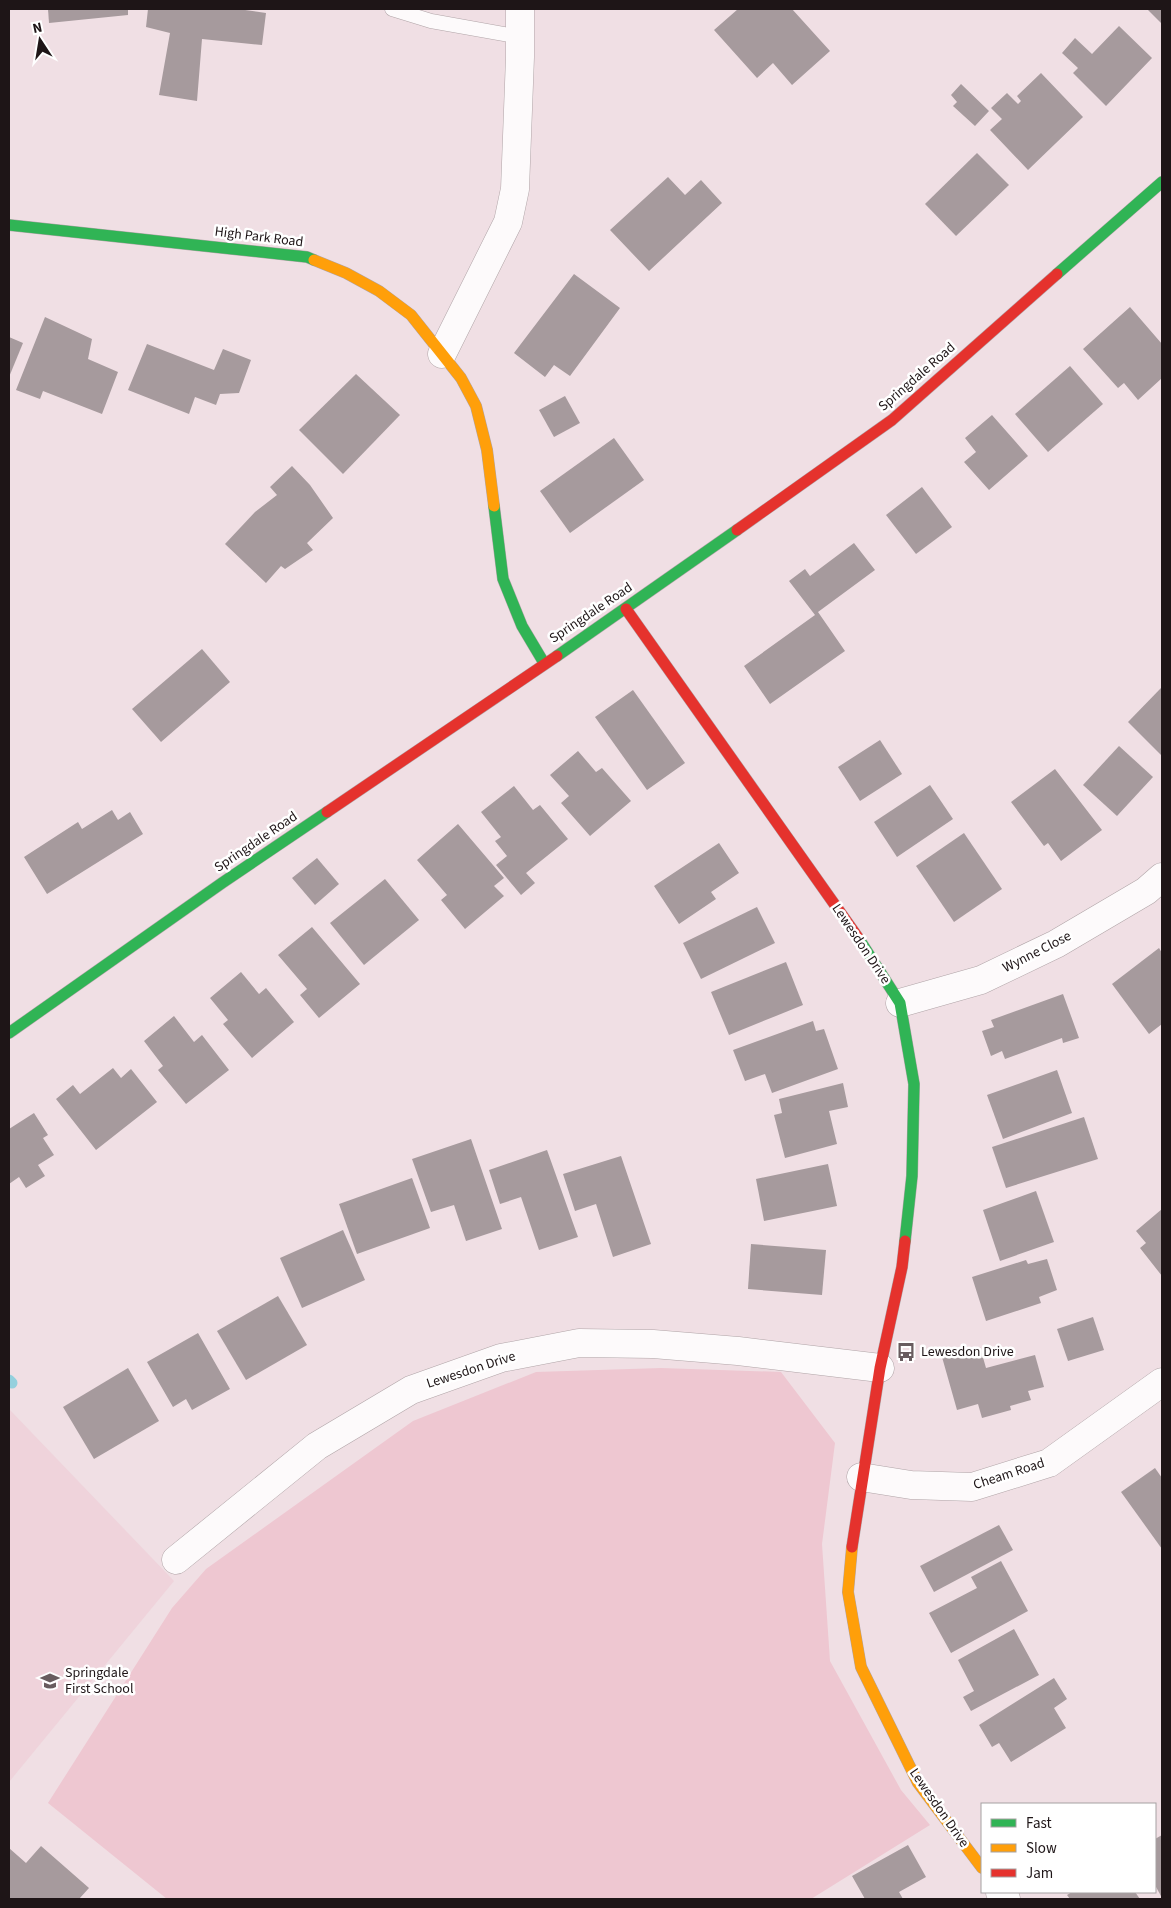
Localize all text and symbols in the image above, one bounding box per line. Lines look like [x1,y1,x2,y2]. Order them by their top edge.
north arrow [15,15,65,65]
text: N [31,18,44,39]
street label: High Park Road [214,222,304,252]
street label: Springdale Road [874,338,960,416]
street label: Springdale Road [546,578,636,648]
street label: Springdale Road [211,807,301,877]
street label: Lewesdon Drive [827,900,895,988]
street label: Wynne Close [999,926,1075,978]
bus stop icon: Lewesdon Drive [895,1341,917,1363]
place label: Lewesdon Drive [921,1342,1014,1362]
street label: Lewesdon Drive [424,1346,518,1394]
street label: Cheam Road [971,1453,1047,1495]
place label: Springdale First School [65,1663,134,1699]
school or university icon: Springdale First School [39,1670,61,1692]
street label: Lewesdon Drive [904,1764,974,1852]
legend [981,1803,1156,1893]
text: Fast [1026,1813,1052,1834]
text: Slow [1026,1838,1057,1859]
text: Jam [1026,1863,1053,1884]

